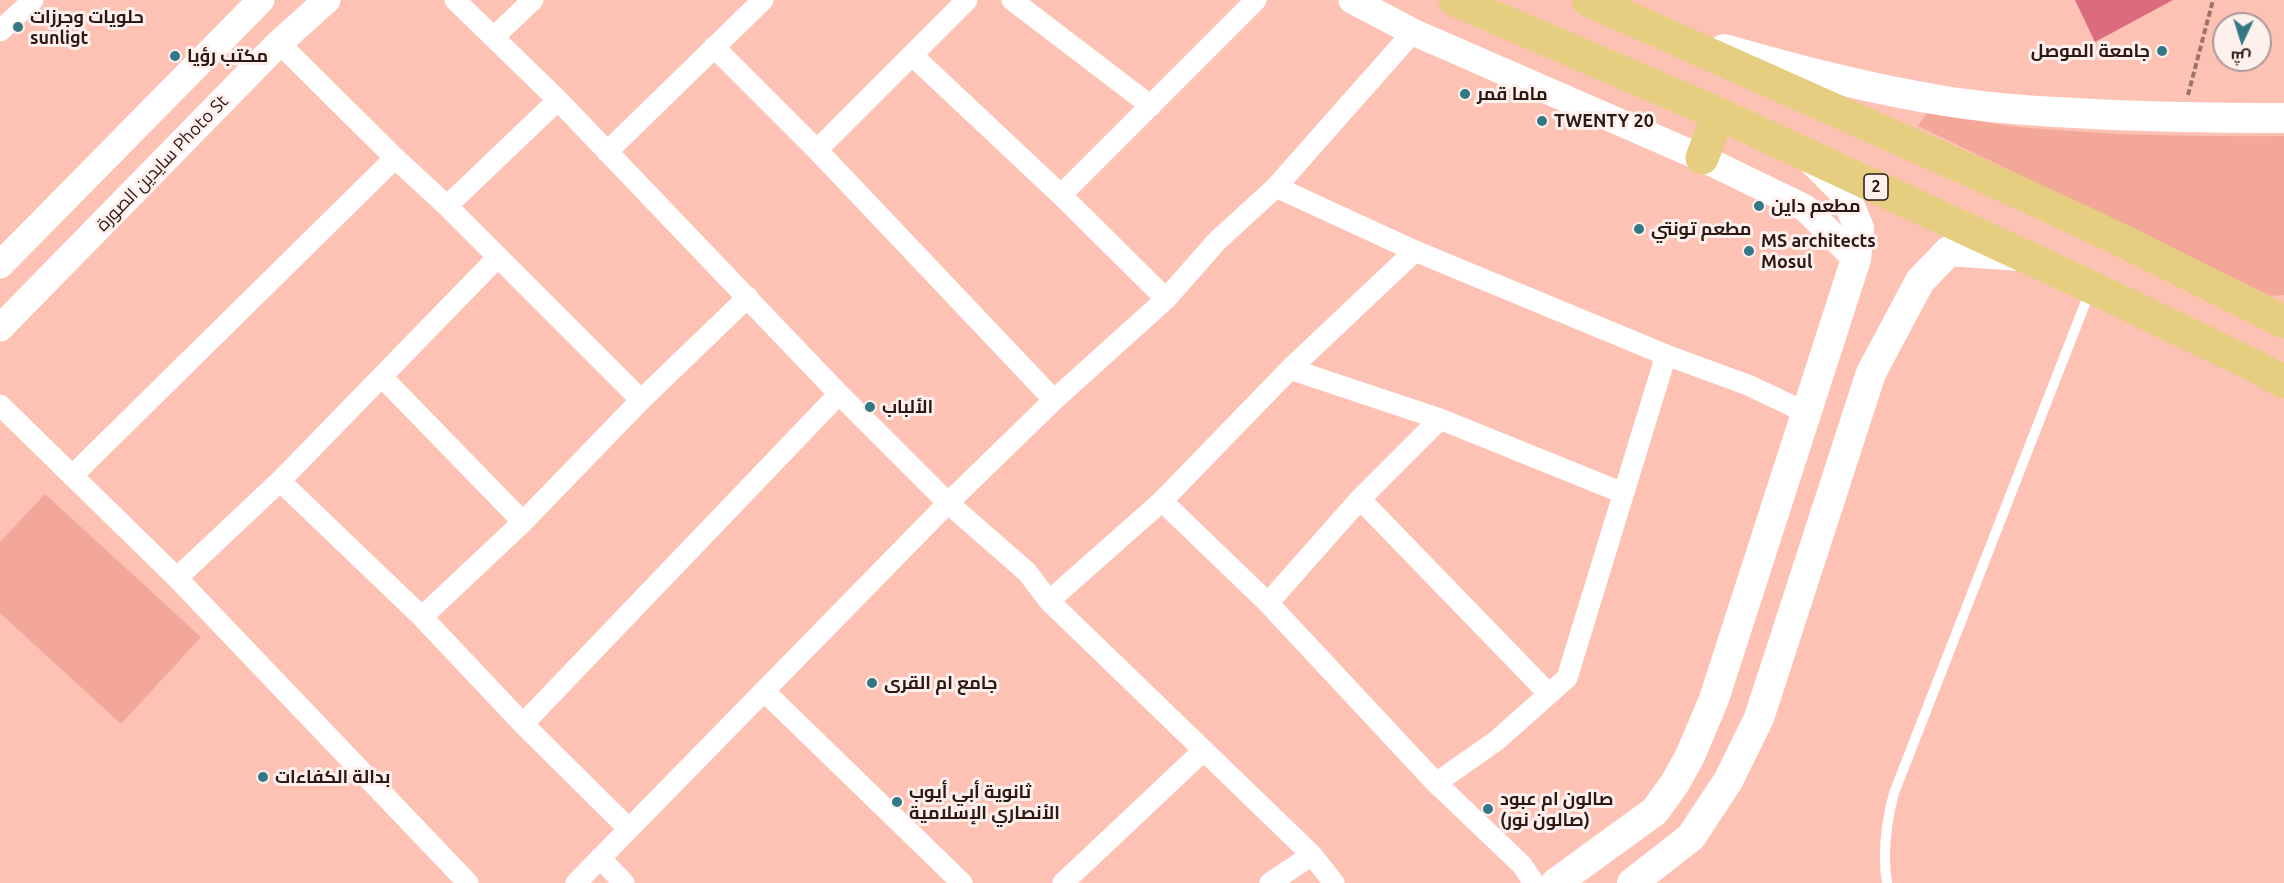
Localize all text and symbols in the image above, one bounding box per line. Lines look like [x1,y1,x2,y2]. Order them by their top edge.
place label: حلويات وجرزات sunligt [30,6,144,48]
north arrow [2212,12,2272,72]
marker: حلويات وجرزات sunligt [11,20,25,34]
place label: جامعة الموصل [2031,40,2150,62]
marker: جامعة الموصل [2155,44,2169,58]
place label: مكتب رؤيا [187,45,268,67]
text: ش [2230,48,2252,68]
marker: مكتب رؤيا [168,49,182,63]
place label: ماما قمر [1477,83,1548,105]
marker: ماما قمر [1458,87,1472,101]
street label: سايدين الصورة Photo St [91,90,233,236]
place label: TWENTY 20 [1554,110,1654,132]
marker: TWENTY 20 [1535,114,1549,128]
road number: 2 [1864,174,1888,200]
place label: مطعم داين [1771,195,1861,217]
marker: مطعم داين [1752,199,1766,213]
place label: مطعم تونتي [1651,218,1751,240]
marker: مطعم تونتي [1632,222,1646,236]
place label: MS architects Mosul [1761,230,1876,272]
marker: MS architects Mosul [1742,244,1756,258]
place label: الألباب [882,396,933,418]
marker: الألباب [863,400,877,414]
place label: جامع ام القرى [884,672,997,694]
marker: جامع ام القرى [865,676,879,690]
place label: بدالة الكفاءات [275,766,390,788]
marker: بدالة الكفاءات [256,770,270,784]
place label: ثانوية أبي أيوب الأنصاري الإسلامية [909,781,1060,824]
place label: صالون ام عبود (صالون نور) [1500,788,1614,830]
marker: ثانوية أبي أيوب الأنصاري الإسلامية [890,795,904,809]
marker: صالون ام عبود (صالون نور) [1481,802,1495,816]

